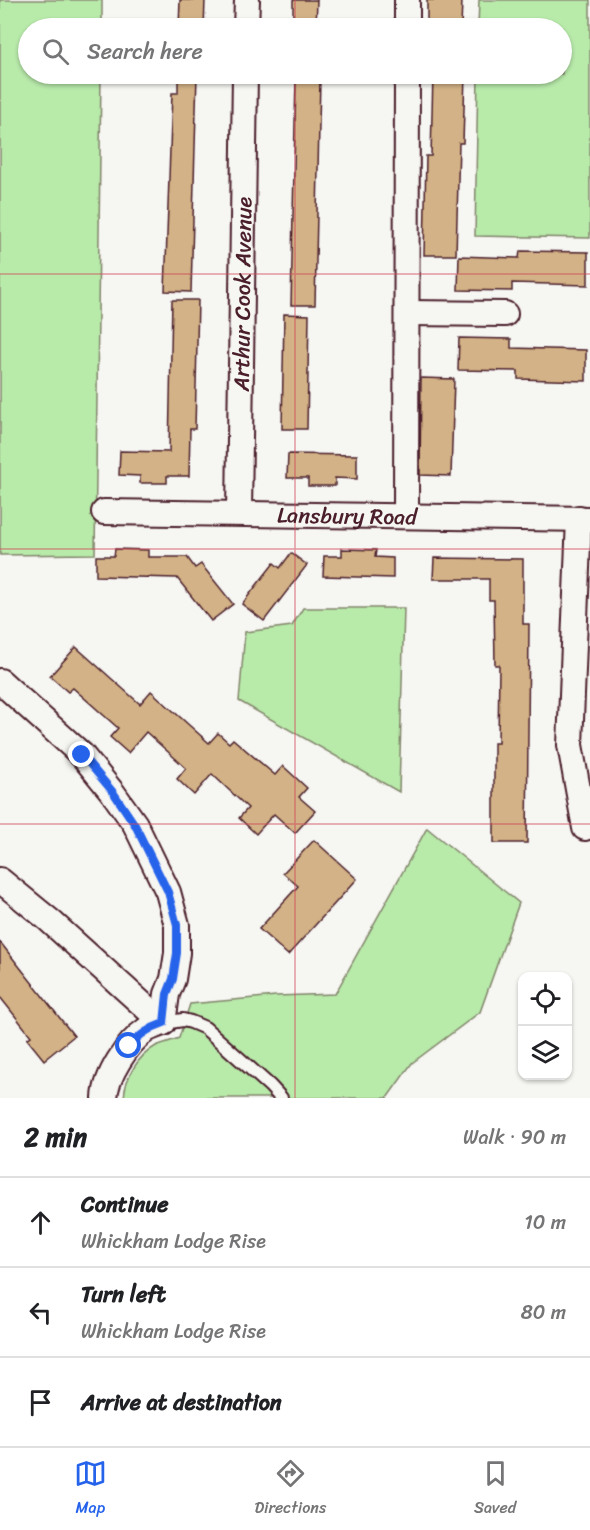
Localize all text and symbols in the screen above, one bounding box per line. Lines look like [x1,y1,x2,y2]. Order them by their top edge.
search box [18,18,572,84]
text: Search here [87,32,203,71]
icon: search [39,35,72,68]
street label: Arthur Cook Avenue [222,196,263,393]
street label: Lansbury Road [277,495,419,537]
route end [68,741,94,767]
map controls [518,972,572,1080]
button: locate [518,972,572,1026]
button: layers [518,1026,572,1080]
route start [115,1032,141,1058]
text: 2 min [24,1114,87,1160]
text: Walk · 90 m [463,1120,566,1155]
text: Continue [81,1185,169,1224]
text: 10 m [524,1205,566,1240]
icon: ahead [24,1206,57,1239]
text: Whickham Lodge Rise [81,1224,266,1259]
text: Turn left [81,1275,166,1314]
text: 80 m [521,1295,566,1330]
icon: left [24,1296,57,1329]
text: Whickham Lodge Rise [81,1314,266,1349]
text: Arrive at destination [81,1383,282,1422]
icon: arrive [24,1386,57,1419]
tab: Map [74,1457,107,1522]
tab: Directions [255,1457,326,1522]
tab: Saved [474,1457,516,1522]

